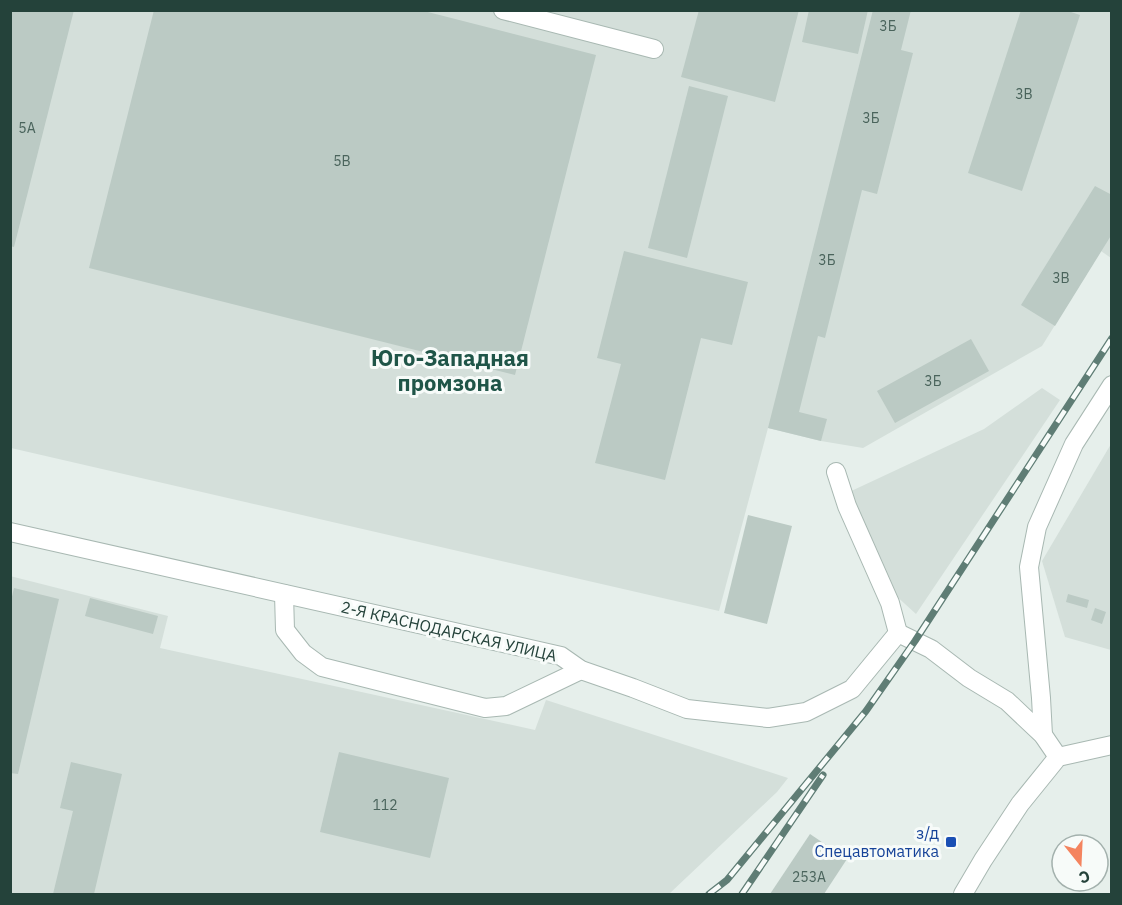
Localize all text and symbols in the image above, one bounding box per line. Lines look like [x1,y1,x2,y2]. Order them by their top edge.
house number: 3Б [879,17,897,35]
house number: 3В [1015,85,1033,103]
house number: 3Б [862,109,880,127]
house number: 5А [18,119,36,137]
house number: 5В [333,152,351,170]
house number: 3Б [818,251,836,269]
house number: 3В [1052,269,1070,287]
district label: Юго-Западная промзона [371,343,529,397]
house number: 3Б [924,372,942,390]
street label: 2-Я КРАСНОДАРСКАЯ УЛИЦА [339,596,559,666]
house number: 112 [372,796,398,814]
place label: з/д Спецавтоматика [814,823,939,861]
north arrow [1050,833,1110,893]
marker: з/д Спецавтоматика [944,835,958,849]
text: С [1077,866,1093,888]
house number: 253А [792,868,826,886]

